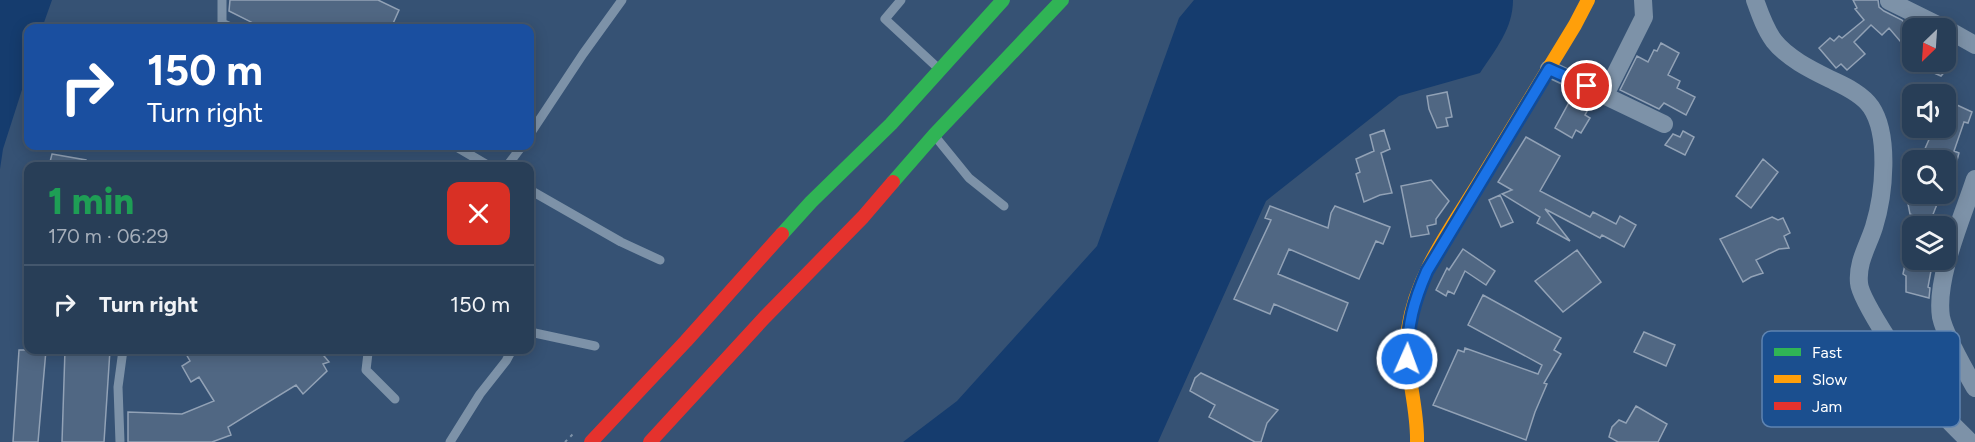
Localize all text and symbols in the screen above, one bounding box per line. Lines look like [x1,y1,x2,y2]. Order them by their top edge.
north arrow [1902,18,1956,72]
map controls [1902,18,1956,270]
text: 150 m [147,45,263,96]
icon: right [48,48,126,126]
pin [1561,60,1612,111]
icon: arrive [1570,69,1603,102]
button: sound [1902,84,1956,138]
text: Turn right [147,96,263,129]
button: search [1902,150,1956,204]
text: 1 min [48,180,134,223]
button: close [447,182,510,245]
button: layers [1902,216,1956,270]
text: 170 m · 06:29 [48,224,168,248]
icon: right [48,288,81,321]
text: Turn right [99,291,198,318]
text: 150 m [450,291,510,318]
position arrow [1375,327,1439,391]
legend [1762,331,1960,427]
text: Fast [1812,343,1842,362]
text: Slow [1812,370,1847,389]
text: Jam [1812,397,1842,416]

